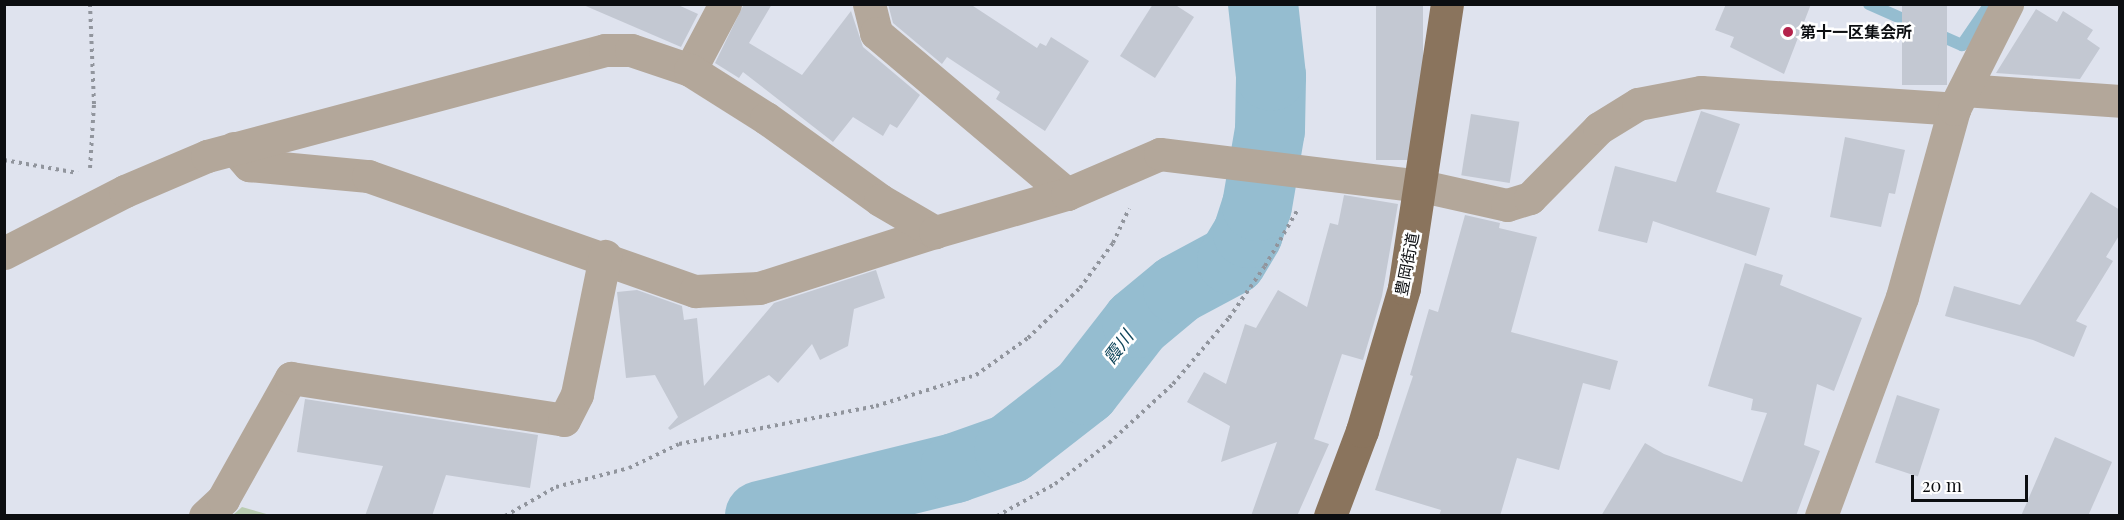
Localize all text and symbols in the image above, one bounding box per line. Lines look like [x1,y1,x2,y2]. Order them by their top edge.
place label: 第十一区集会所 [1800,22,1912,42]
marker: 第十一区集会所 [1781,25,1795,39]
street label: 豊岡街道 [1391,231,1423,297]
water label: 霞川 [1099,326,1137,368]
scale bar [1914,463,2031,501]
text: 20 m [1922,473,1962,497]

